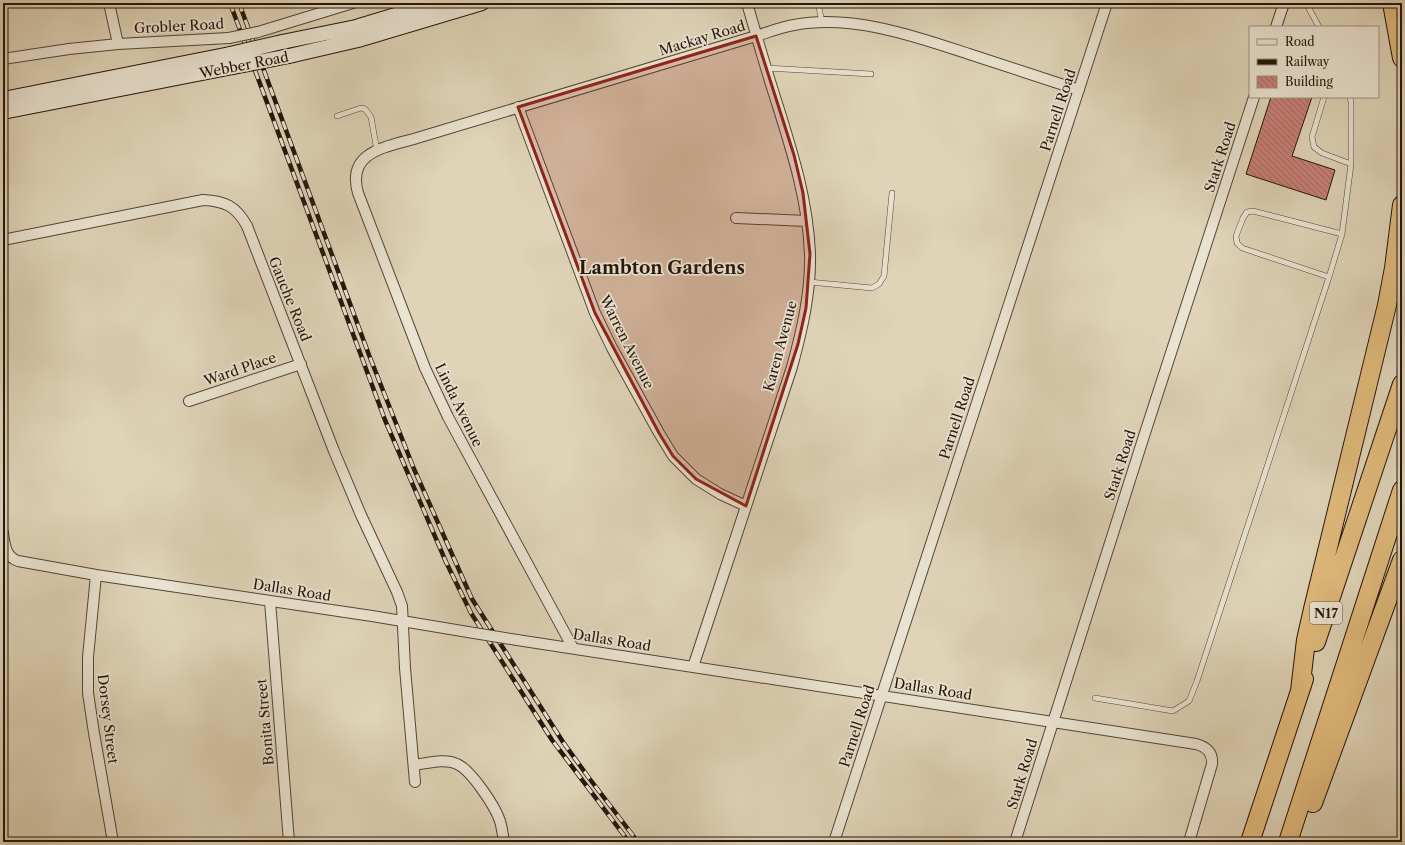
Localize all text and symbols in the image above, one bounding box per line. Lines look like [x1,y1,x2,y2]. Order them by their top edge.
street label: Grobler Road [134,15,225,37]
street label: Mackay Road [657,16,748,60]
legend [1249,26,1379,98]
text: Road [1285,34,1315,49]
street label: Webber Road [197,47,291,83]
text: Railway [1285,54,1330,69]
street label: Parnell Road [1036,66,1080,153]
text: Building [1285,74,1333,89]
street label: Stark Road [1200,119,1240,194]
street label: Gauche Road [265,254,315,344]
district label: Lambton Gardens [579,257,745,279]
street label: Warren Avenue [595,291,658,392]
street label: Karen Avenue [759,298,801,394]
street label: Ward Place [200,348,279,390]
street label: Linda Avenue [431,360,487,450]
street label: Parnell Road [935,374,979,461]
street label: Stark Road [1100,427,1140,502]
street label: Dallas Road [252,575,333,605]
road number: N17 [1310,602,1342,624]
street label: Dallas Road [572,625,653,655]
street label: Dorsey Street [94,673,122,765]
street label: Dallas Road [893,674,974,704]
street label: Bonita Street [252,678,278,766]
street label: Parnell Road [835,682,879,769]
street label: Stark Road [1003,736,1041,811]

